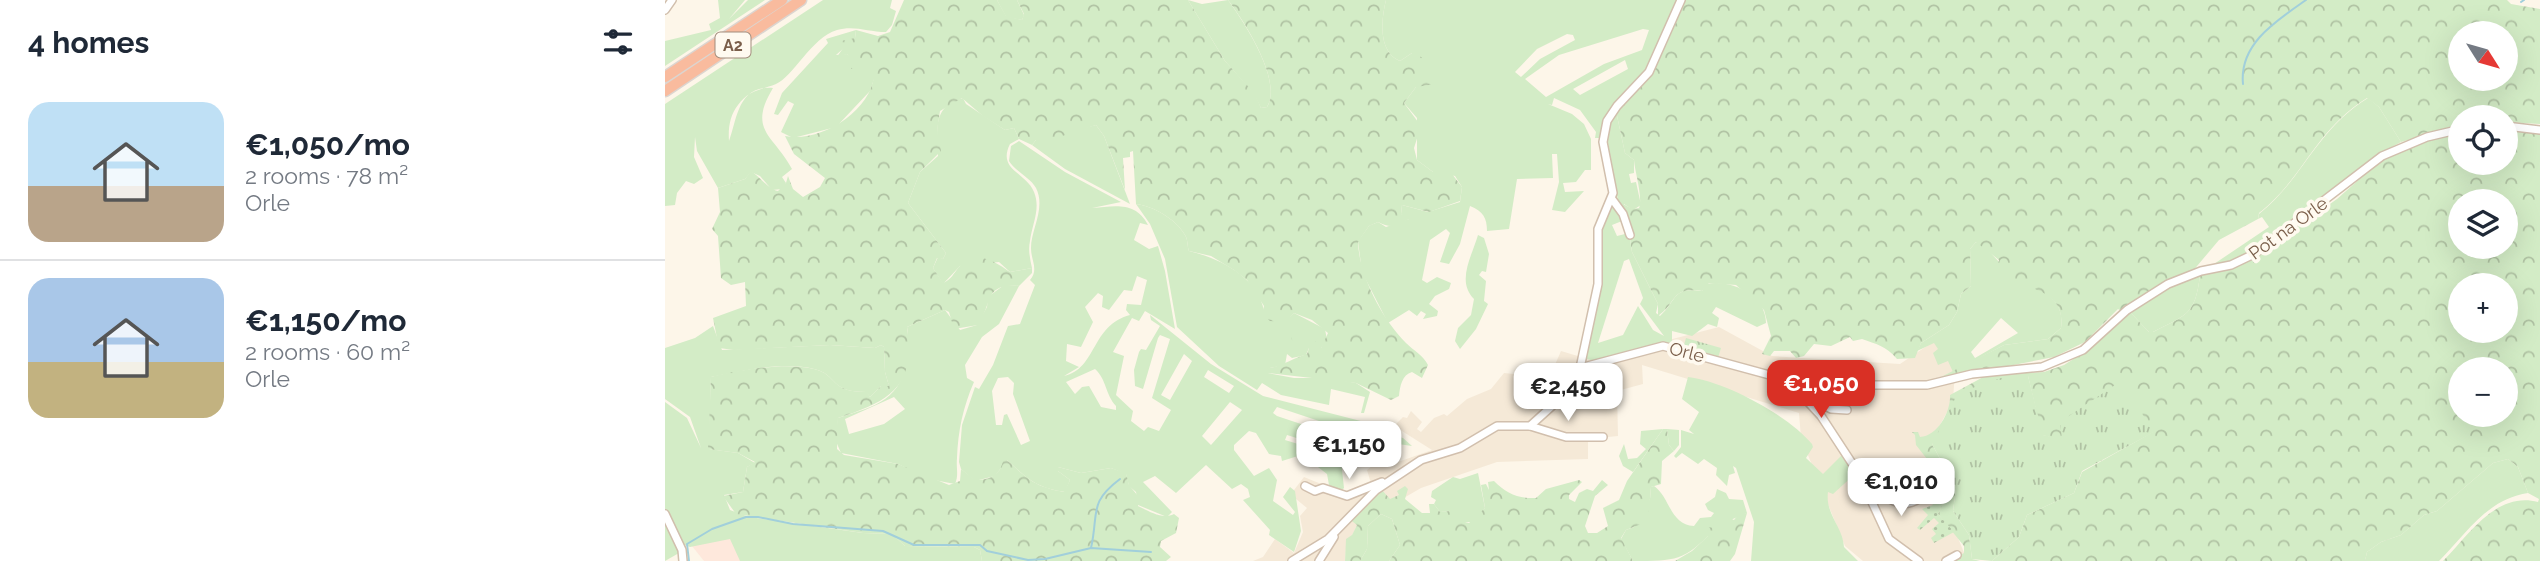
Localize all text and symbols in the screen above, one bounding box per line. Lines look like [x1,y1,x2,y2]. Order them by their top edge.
north arrow [2448,21,2518,91]
map controls [2448,21,2518,427]
icon: filters [599,23,637,61]
text: 4 homes [28,25,149,60]
road number: A2 [715,32,751,58]
button: locate [2448,105,2518,175]
text: €1,050/mo [245,127,410,162]
icon: home [84,130,168,214]
text: 2 rooms · 78 m² [245,162,408,189]
text: Orle [245,189,290,216]
button: layers [2448,189,2518,259]
street label: Pot na Orle [2244,192,2332,264]
button: + [2448,273,2518,343]
text: €1,150/mo [245,303,406,338]
icon: home [84,306,168,390]
text: 2 rooms · 60 m² [245,338,410,365]
street label: Orle [1667,338,1707,367]
button: − [2448,357,2518,427]
pin: €1,050 [1764,360,1878,420]
pin: €2,450 [1511,364,1625,423]
text: Orle [245,365,290,392]
text: €1,050 [1783,369,1859,396]
text: €2,450 [1530,372,1606,399]
pin: €1,150 [1292,421,1406,481]
text: €1,150 [1312,430,1386,457]
pin: €1,010 [1844,458,1958,518]
text: €1,010 [1864,467,1938,494]

